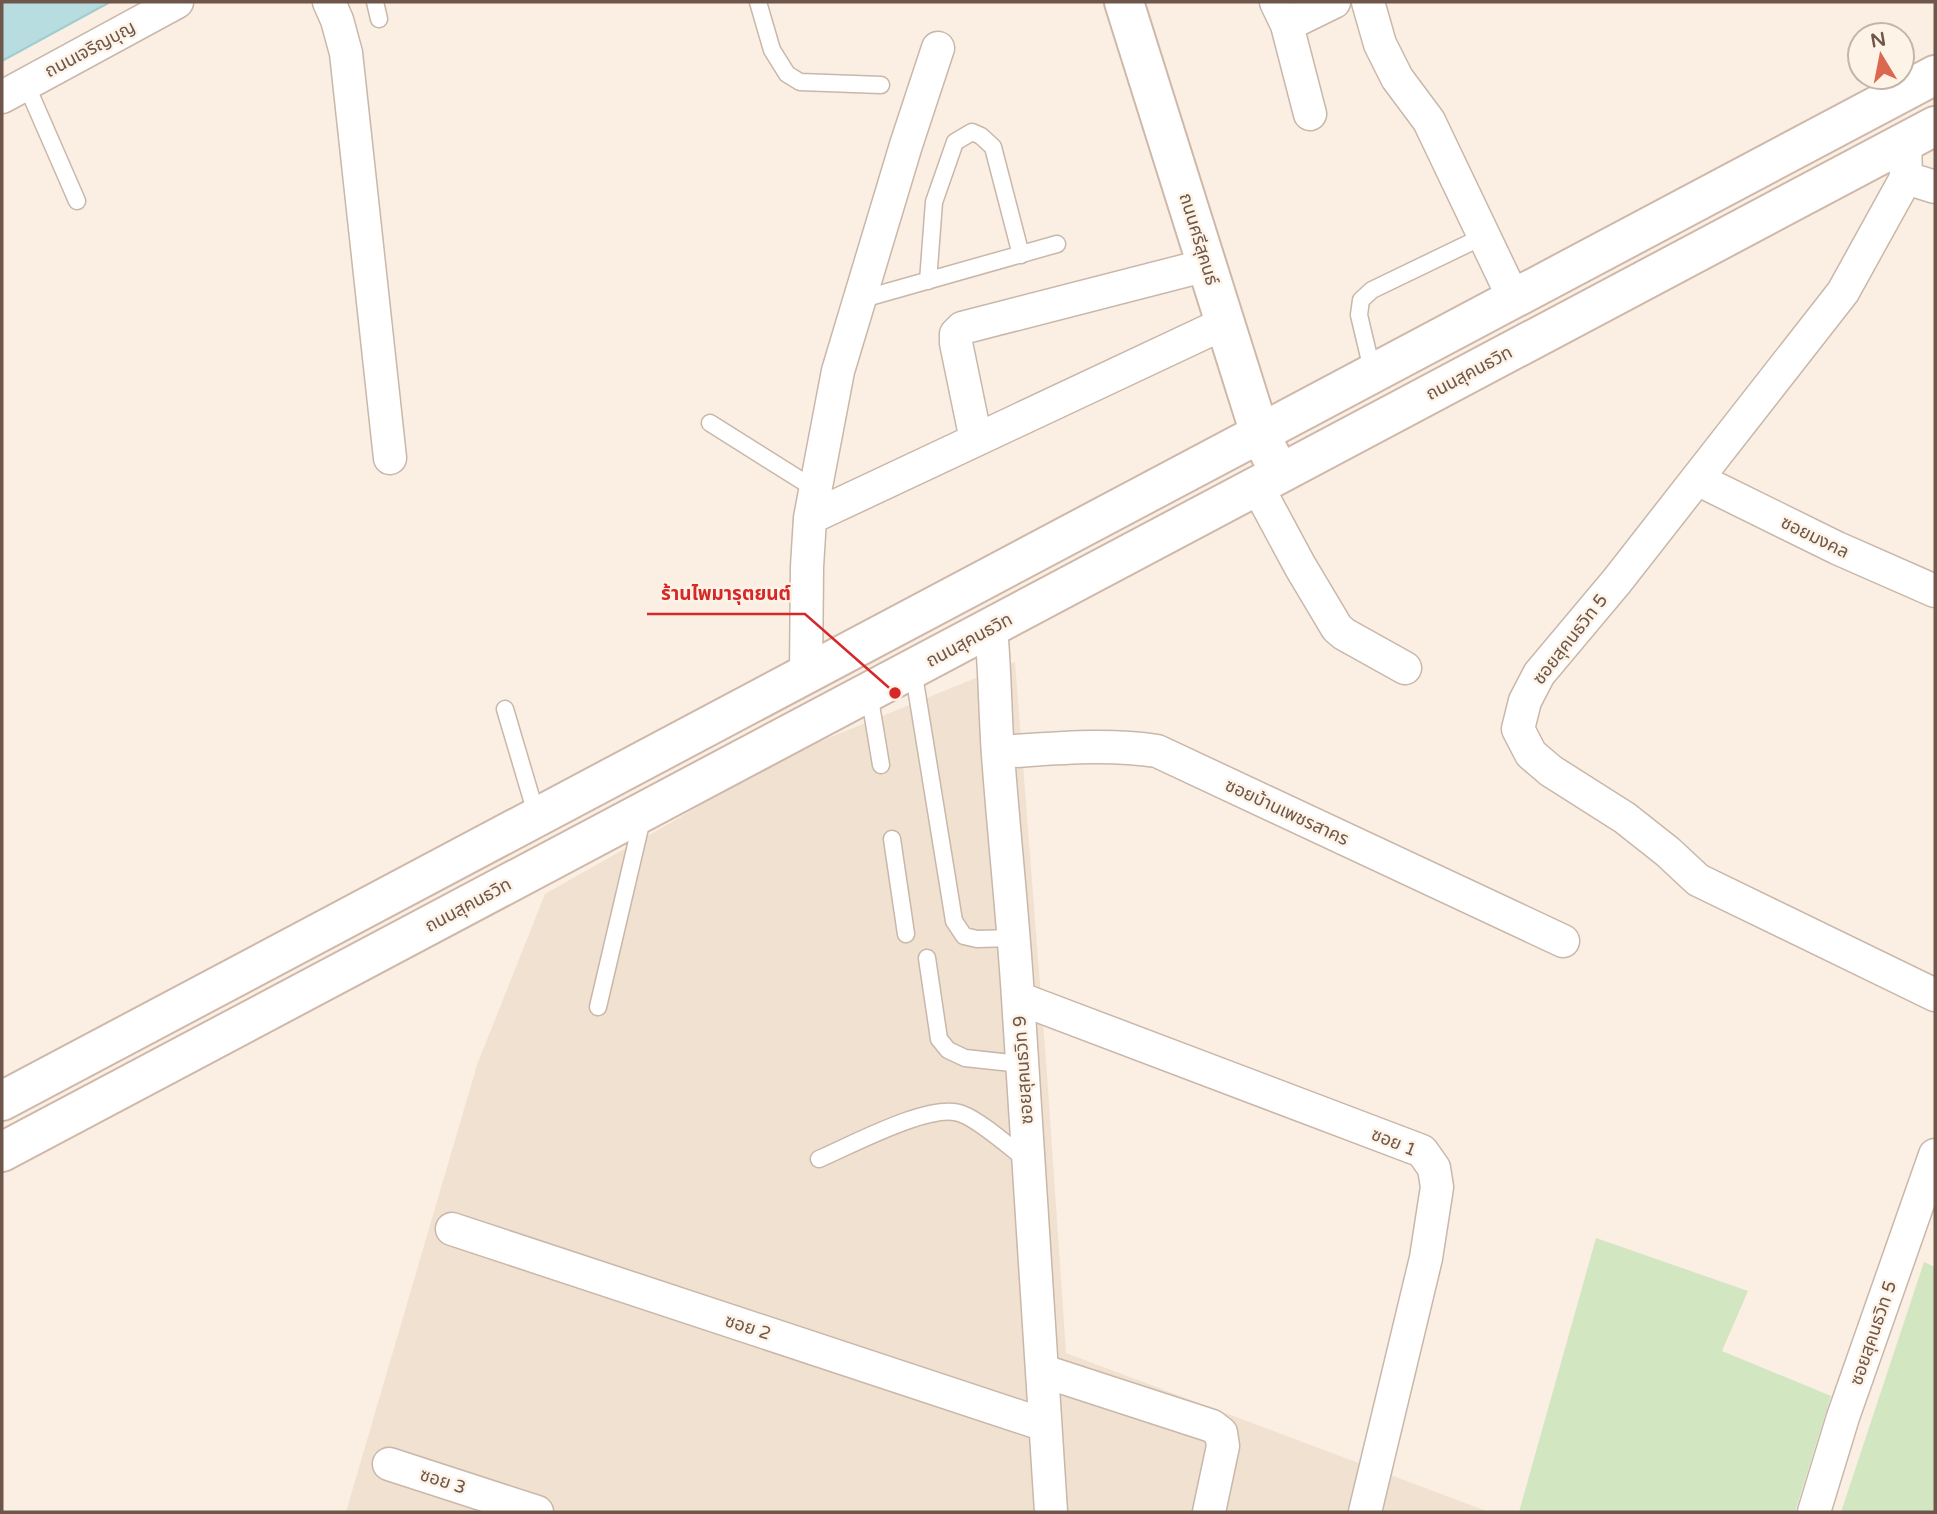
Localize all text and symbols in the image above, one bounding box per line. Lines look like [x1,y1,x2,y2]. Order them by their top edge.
street label: ถนนเจริญบุญ [41,16,139,82]
north arrow [1846,21,1916,91]
text: N [1869,28,1888,52]
street label: ถนนศรีสุคนธ์ [1175,190,1224,288]
street label: ถนนสุคนธวิท [1422,341,1516,405]
street label: ซอยมงคล [1777,511,1853,563]
callout: ร้านไพมารุตยนต์ [647,574,805,614]
text: ร้านไพมารุตยนต์ [661,583,791,605]
street label: ซอยสุคนธวิท 5 [1528,589,1612,689]
street label: ถนนสุคนธวิท [922,608,1016,672]
street label: ซอยบ้านเพชรสาคร [1222,774,1352,850]
street label: ถนนสุคนธวิท [421,873,515,937]
street label: ซอยสุคนธวิท 9 [1008,1015,1038,1125]
street label: ซอย 1 [1368,1123,1420,1161]
street label: ซอยสุคนธวิท 5 [1845,1278,1901,1388]
street label: ซอย 2 [722,1309,774,1345]
street label: ซอย 3 [417,1463,469,1499]

